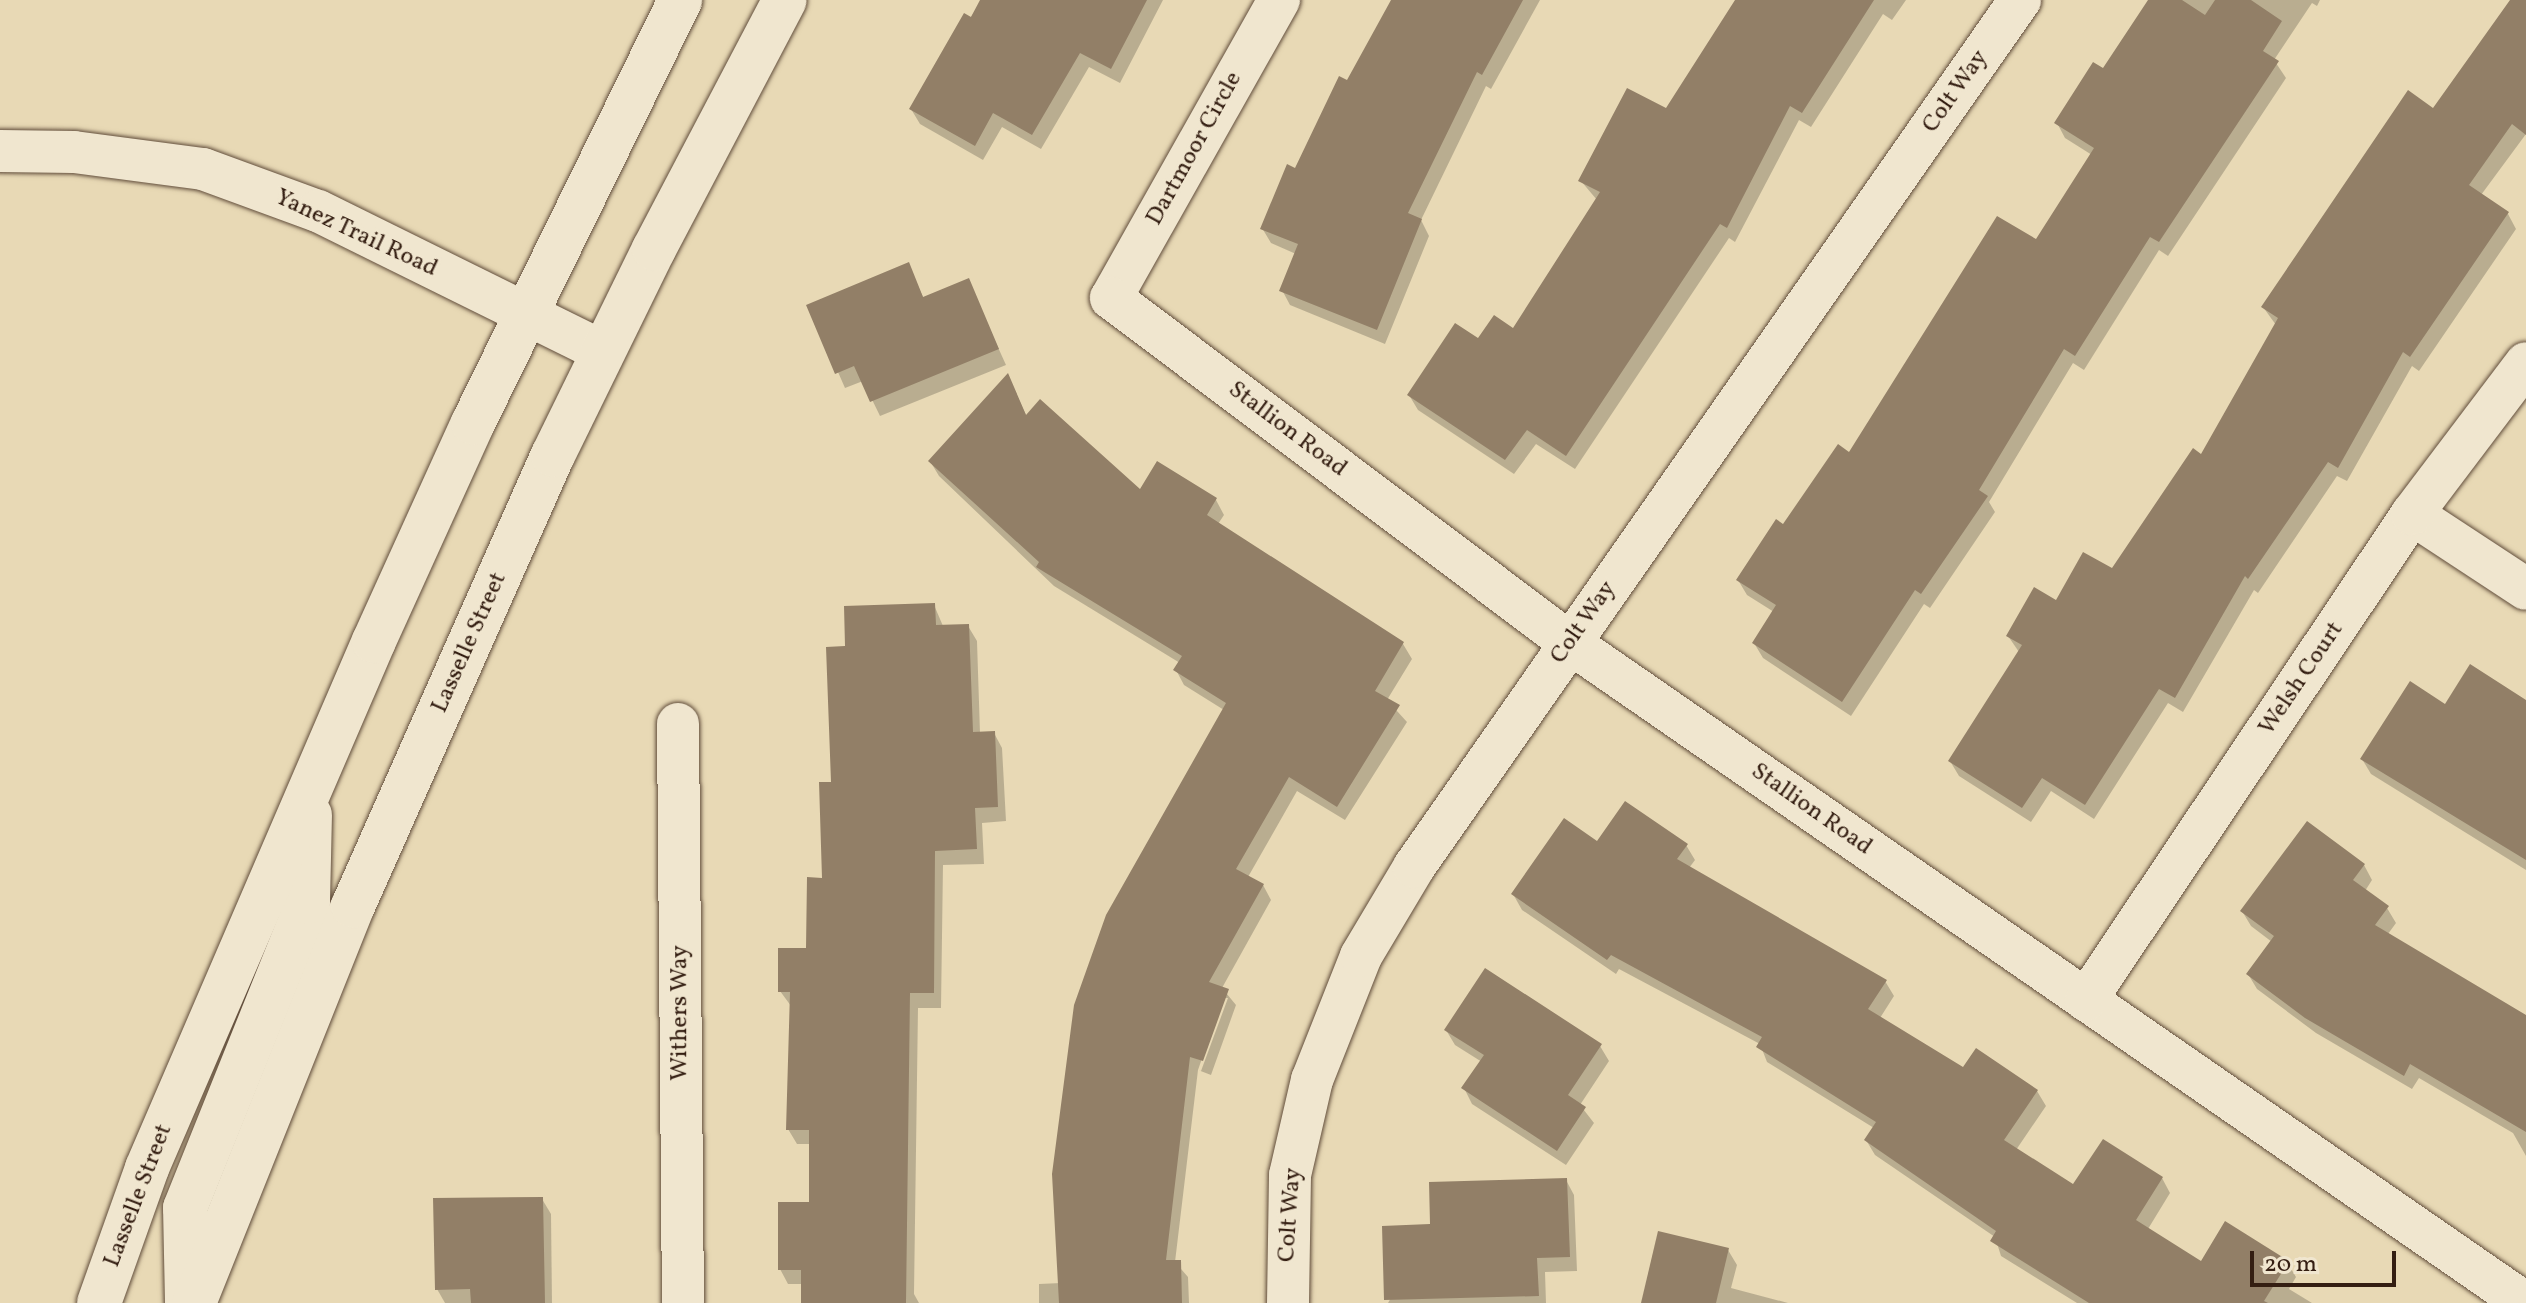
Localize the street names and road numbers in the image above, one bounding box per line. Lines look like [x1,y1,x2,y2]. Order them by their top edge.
street label: Colt Way [1917,45,1995,139]
street label: Dartmoor Circle [1141,67,1249,231]
street label: Yanez Trail Road [270,184,442,284]
street label: Stallion Road [1222,376,1352,484]
street label: Lasselle Street [426,568,514,718]
street label: Colt Way [1545,576,1623,670]
street label: Welsh Court [2254,617,2350,741]
street label: Stallion Road [1745,758,1877,862]
street label: Withers Way [667,945,695,1081]
street label: Lasselle Street [99,1120,179,1272]
street label: Colt Way [1273,1167,1309,1263]

